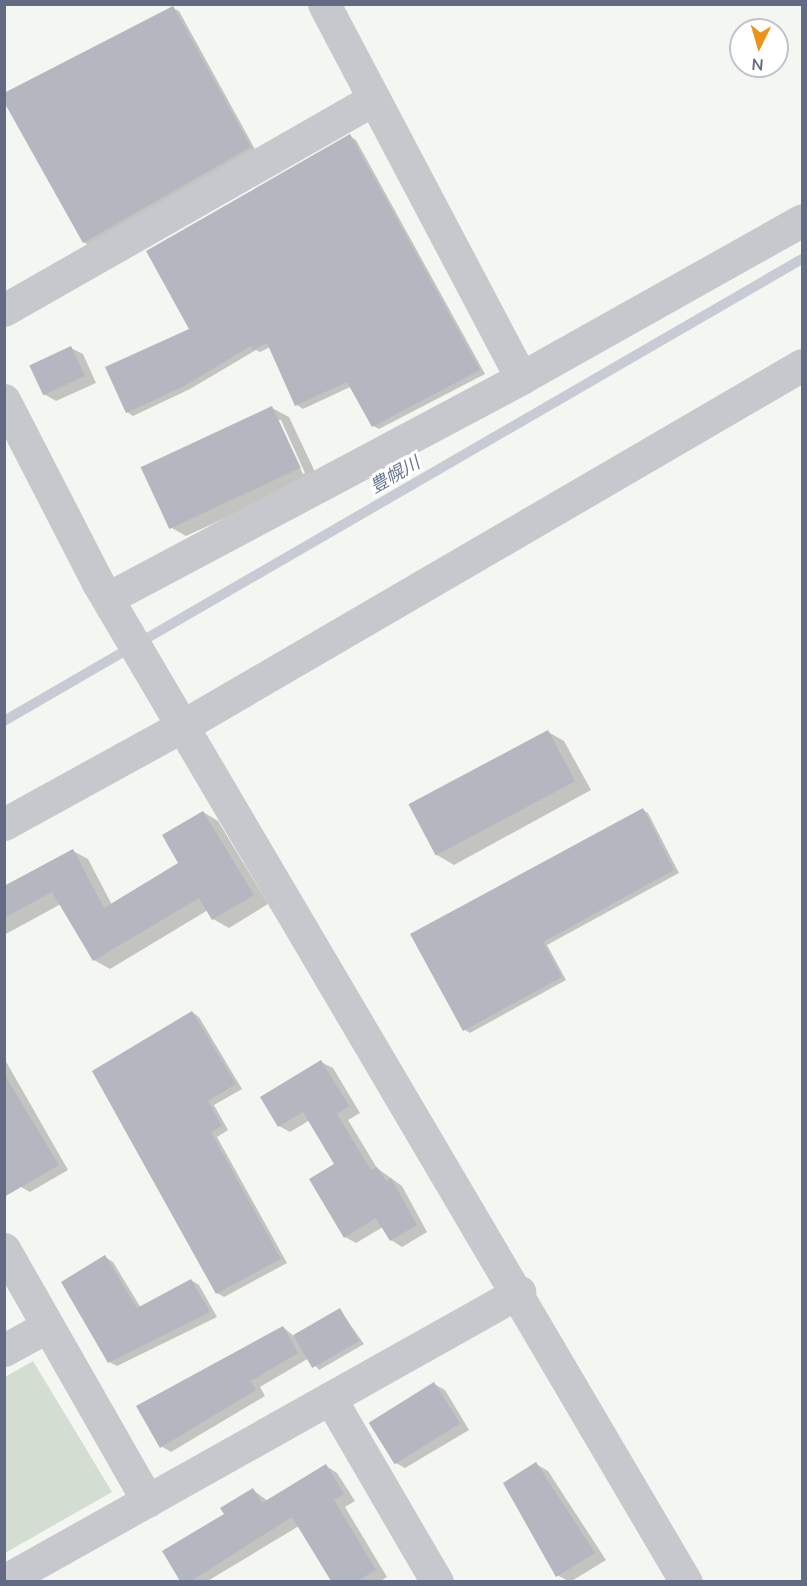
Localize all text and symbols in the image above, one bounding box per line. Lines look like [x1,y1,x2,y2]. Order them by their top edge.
north arrow [729,18,789,78]
text: N [751,52,765,75]
water label: 豊幌川 [366,452,424,498]

